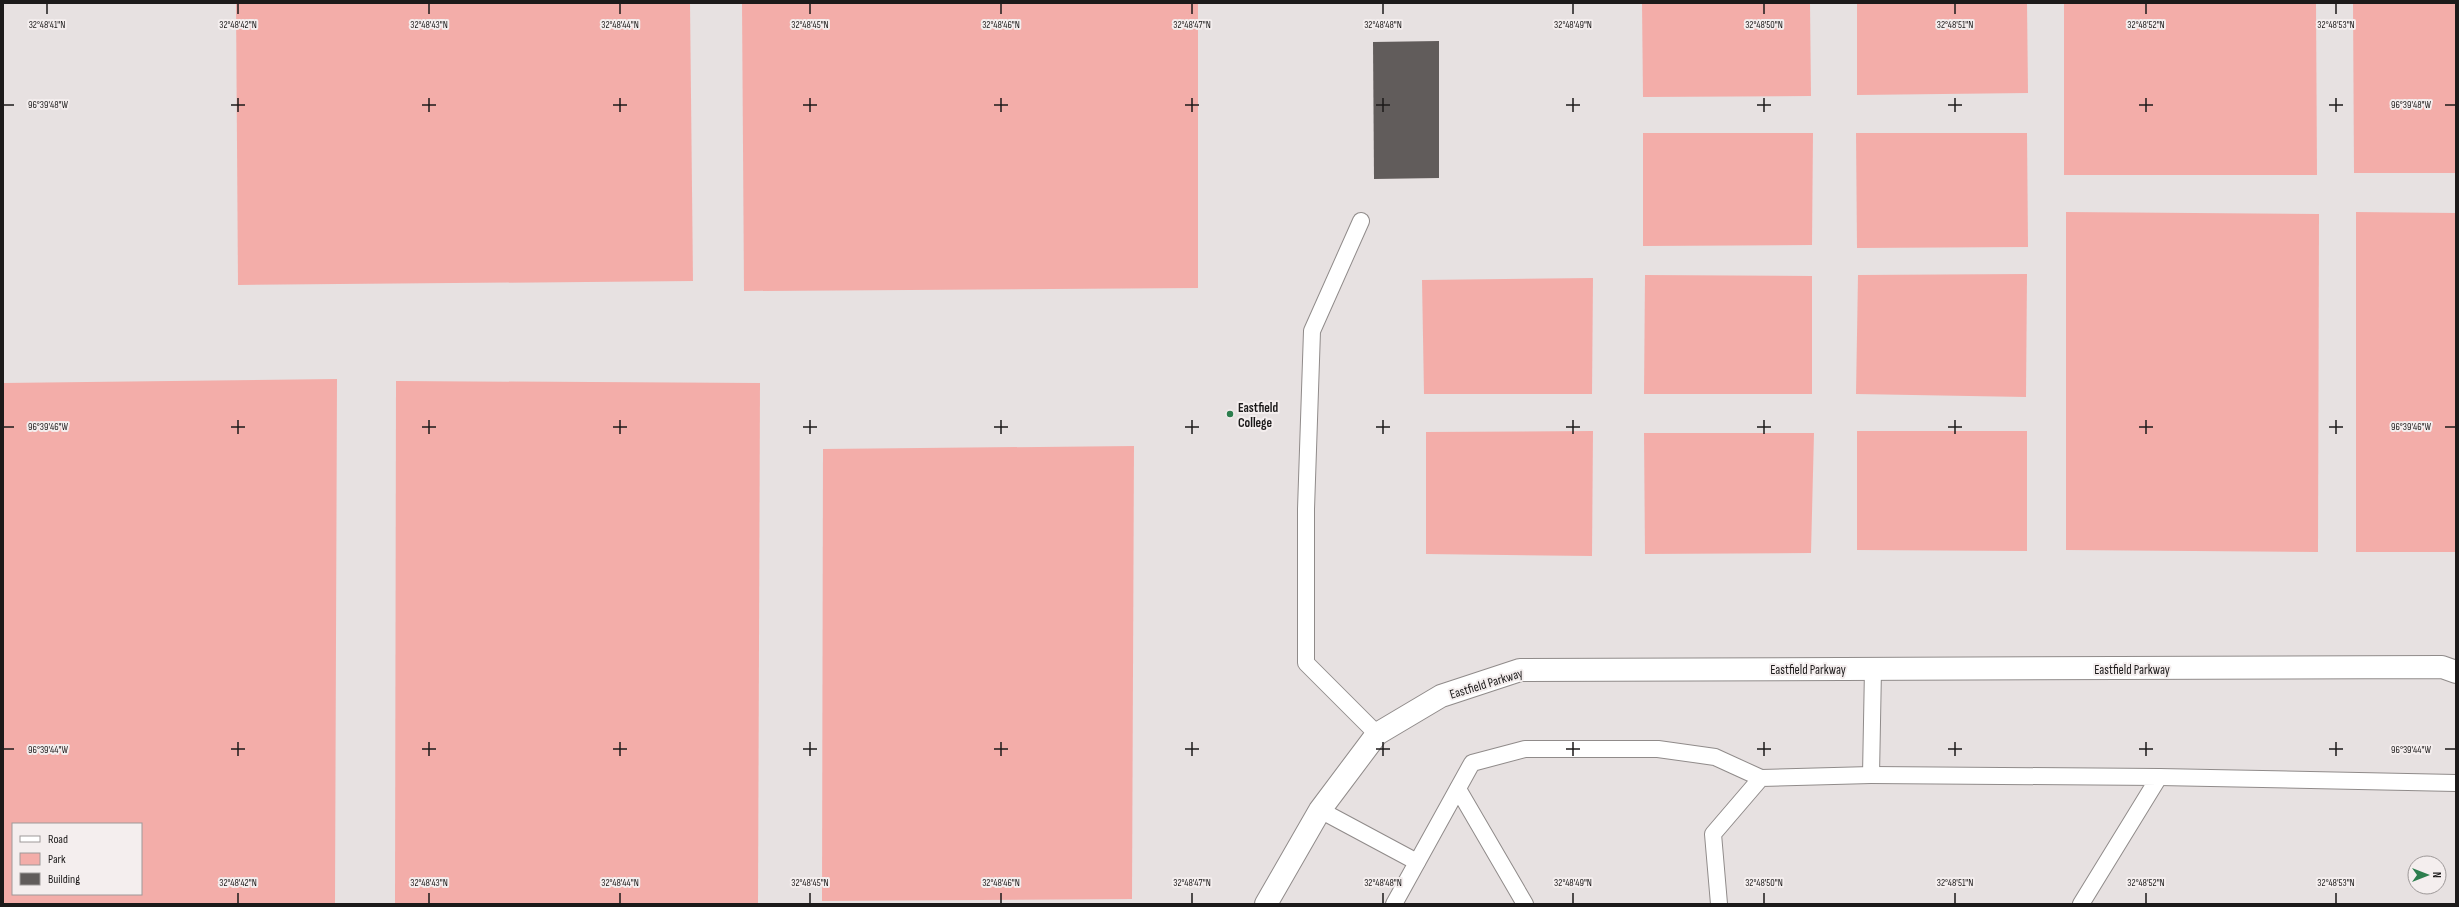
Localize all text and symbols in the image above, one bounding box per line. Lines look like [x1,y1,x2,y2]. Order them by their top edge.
text: 32°48'41"N [29,19,65,31]
text: 32°48'42"N [219,19,257,31]
text: 32°48'43"N [410,19,448,31]
text: 32°48'44"N [601,19,639,31]
text: 32°48'45"N [791,19,829,31]
text: 32°48'46"N [982,19,1020,31]
text: 32°48'47"N [1173,19,1211,31]
text: 32°48'48"N [1364,19,1402,31]
text: 32°48'49"N [1554,19,1592,31]
text: 32°48'50"N [1745,19,1783,31]
text: 32°48'51"N [1937,19,1973,31]
text: 32°48'52"N [2127,19,2165,31]
text: 32°48'53"N [2317,19,2355,31]
text: 96°39'48"W [28,99,68,111]
text: 96°39'48"W [2391,99,2431,111]
place label: Eastfield College [1238,400,1278,431]
marker: Eastfield College [1225,409,1235,419]
text: 96°39'46"W [28,421,68,433]
text: 96°39'46"W [2391,421,2431,433]
street label: Eastfield Parkway [1770,662,1846,678]
street label: Eastfield Parkway [2094,662,2170,678]
street label: Eastfield Parkway [1448,665,1525,703]
text: 96°39'44"W [28,744,68,756]
text: 96°39'44"W [2391,744,2431,756]
legend [12,823,142,895]
text: Road [48,832,68,847]
text: Park [48,852,66,867]
north arrow [2407,855,2447,895]
text: Building [48,872,80,887]
text: N [2430,872,2443,878]
text: 32°48'42"N [219,877,257,889]
text: 32°48'43"N [410,877,448,889]
text: 32°48'44"N [601,877,639,889]
text: 32°48'45"N [791,877,829,889]
text: 32°48'46"N [982,877,1020,889]
text: 32°48'47"N [1173,877,1211,889]
text: 32°48'48"N [1364,877,1402,889]
text: 32°48'49"N [1554,877,1592,889]
text: 32°48'50"N [1745,877,1783,889]
text: 32°48'51"N [1937,877,1973,889]
text: 32°48'52"N [2127,877,2165,889]
text: 32°48'53"N [2317,877,2355,889]

